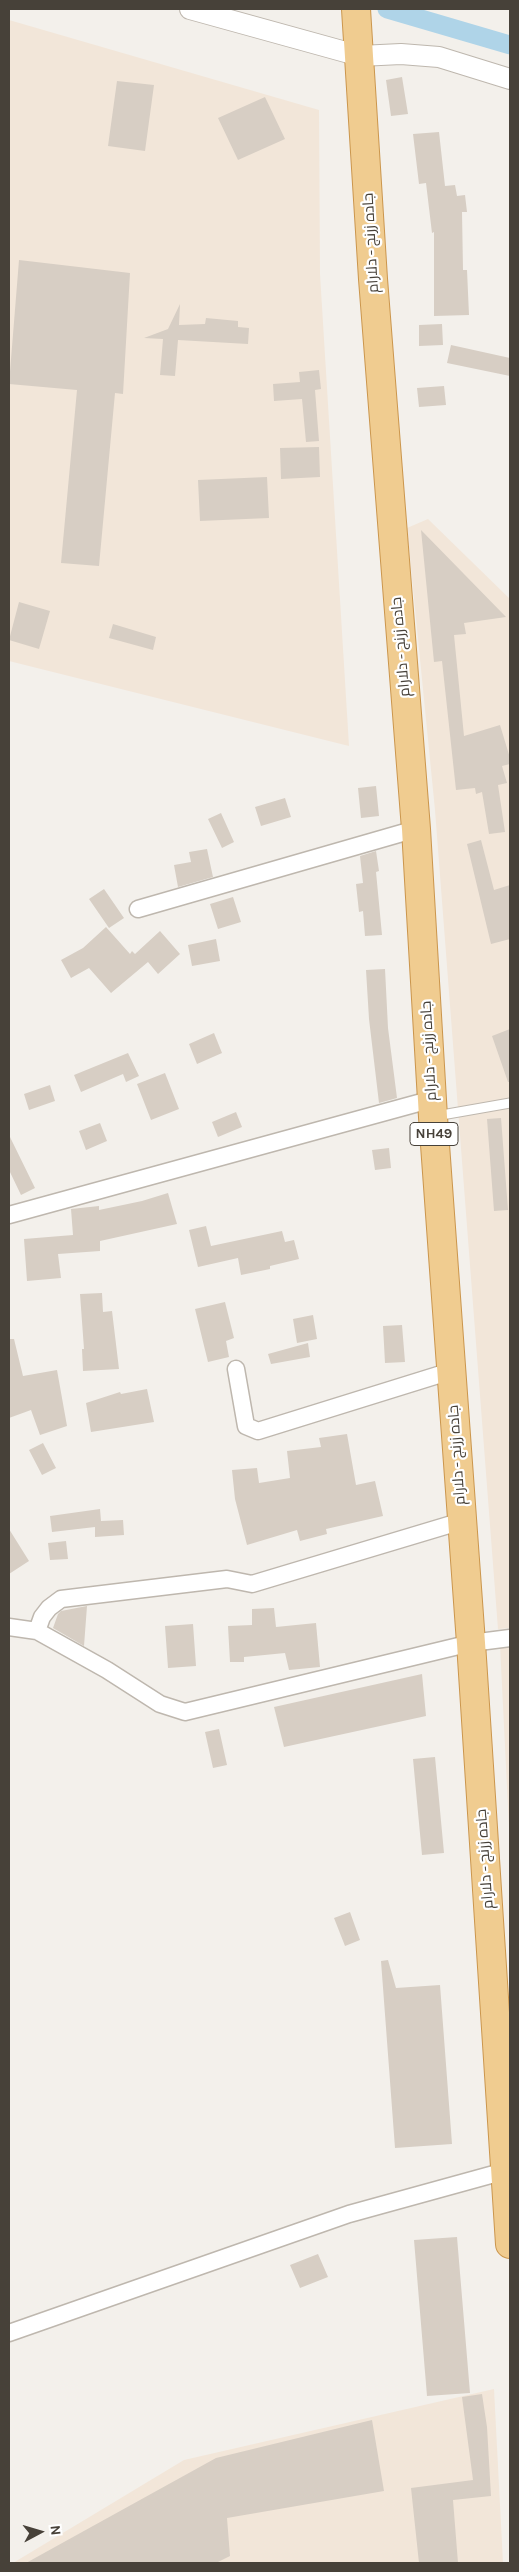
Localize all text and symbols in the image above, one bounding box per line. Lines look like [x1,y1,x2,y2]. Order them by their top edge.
street label: جاده زرنج - دلارام [359,192,383,294]
street label: جاده زرنج - دلارام [388,596,414,698]
street label: جاده زرنج - دلارام [417,1000,441,1102]
road number: NH49 [410,1122,458,1146]
street label: جاده زرنج - دلارام [445,1404,469,1506]
street label: جاده زرنج - دلارام [473,1808,497,1910]
north arrow [15,2507,65,2557]
text: N [46,2524,64,2536]

